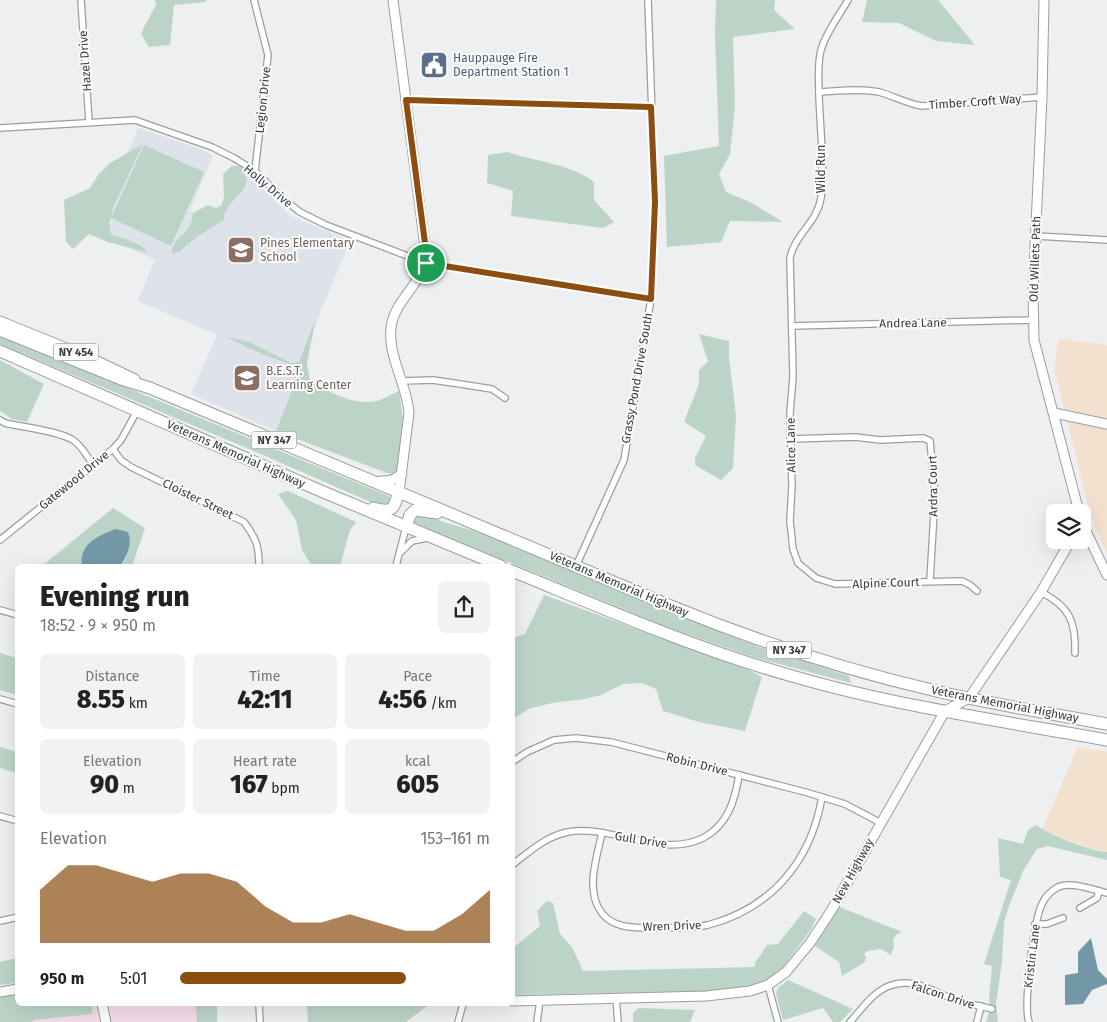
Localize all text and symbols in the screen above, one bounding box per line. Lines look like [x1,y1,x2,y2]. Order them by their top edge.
street label: Hazel Drive [76,30,94,92]
public building icon: Hauppauge Fire Department Station 1 [419,50,449,80]
place label: Hauppauge Fire Department Station 1 [453,51,569,79]
street label: Legion Drive [253,66,273,134]
street label: Timber Croft Way [928,92,1022,112]
street label: Wild Run [814,145,828,193]
street label: Holly Drive [241,162,295,210]
street label: Old Willets Path [1026,216,1044,302]
school or university icon: Pines Elementary School [226,235,256,265]
place label: Pines Elementary School [260,236,354,264]
pin [405,242,447,284]
icon: arrive [412,249,440,277]
street label: Grassy Pond Drive South [619,312,655,444]
street label: Andrea Lane [879,315,947,331]
road number: NY 454 [54,344,98,361]
school or university icon: B.E.S.T. Learning Center [232,363,262,393]
place label: B.E.S.T. Learning Center [266,364,352,392]
street label: Veterans Memorial Highway [165,417,307,491]
street label: Alice Lane [784,417,798,473]
road number: NY 347 [252,432,296,448]
street label: Gatewood Drive [36,448,112,512]
street label: Ardra Court [925,454,941,517]
street label: Cloister Street [160,476,236,522]
map controls [1046,504,1091,549]
button: layers [1046,504,1091,549]
street label: Veterans Memorial Highway [547,548,691,620]
street label: Alpine Court [852,575,920,591]
text: Evening run [40,580,190,613]
button: share [438,581,490,633]
text: 18:52 · 9 × 950 m [40,616,156,635]
road number: NY 347 [766,642,812,658]
text: Distance [85,668,139,685]
text: Time [250,668,280,685]
text: Pace [403,668,432,685]
street label: Veterans Memorial Highway [930,683,1080,725]
text: 8.55 [77,685,125,715]
text: 42:11 [237,685,293,715]
text: 4:56 [378,685,427,715]
text: km [125,695,148,712]
text: /km [427,695,457,712]
street label: Robin Drive [665,750,729,778]
text: Elevation [83,753,142,770]
text: Heart rate [233,753,297,770]
text: kcal [405,753,430,770]
text: 90 [90,770,119,800]
text: 167 [230,770,268,800]
text: 605 [396,770,439,800]
text: m [119,780,135,797]
text: bpm [268,780,300,797]
text: Elevation [40,829,107,848]
text: 153–161 m [420,829,490,848]
street label: Gull Drive [614,829,668,851]
street label: New Highway [829,836,877,906]
street label: Wren Drive [642,918,702,934]
street label: Kristin Lane [1021,923,1043,989]
text: 950 m [40,969,84,988]
text: 5:01 [120,969,147,988]
street label: Falcon Drive [909,978,977,1012]

